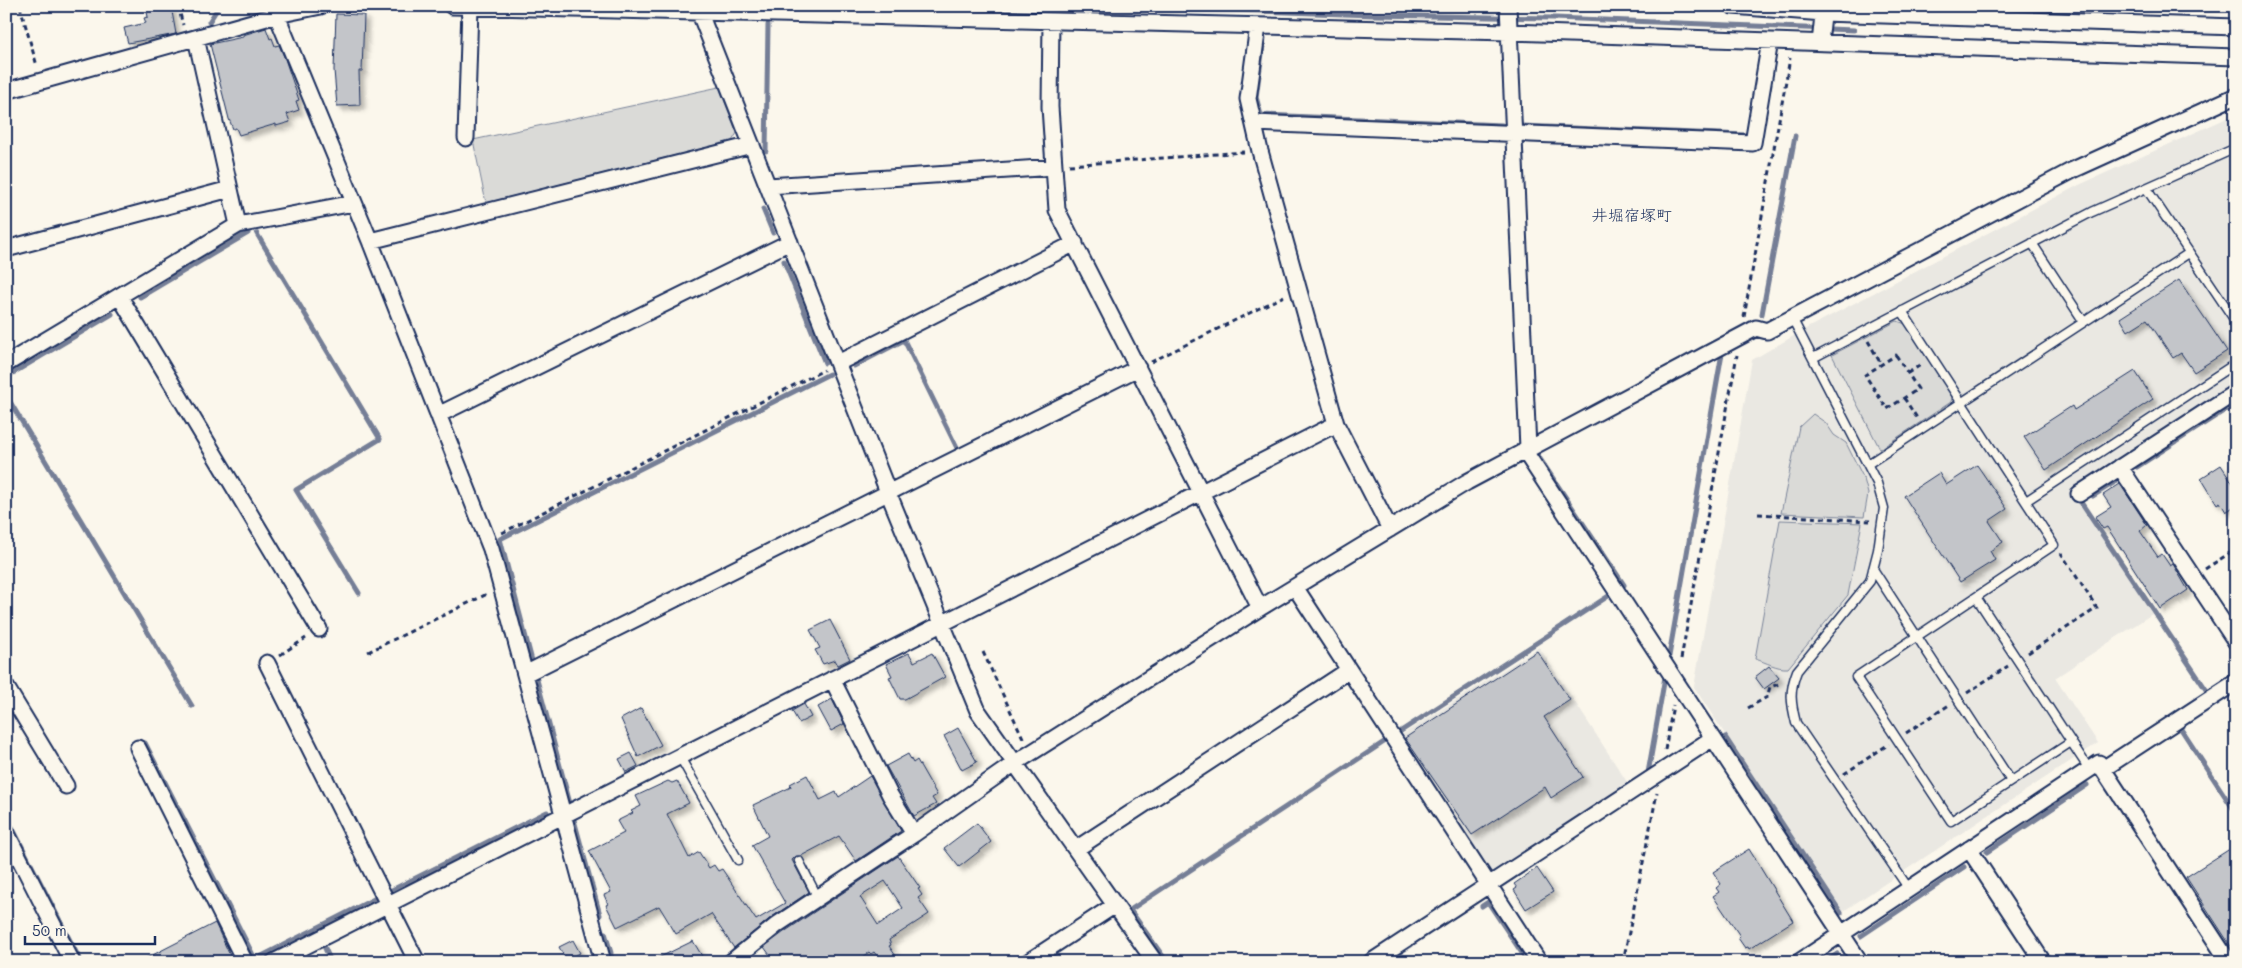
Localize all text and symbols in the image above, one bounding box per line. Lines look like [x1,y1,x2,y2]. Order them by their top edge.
district label: 井堀宿塚町 [1592,204,1672,225]
scale bar [25,913,155,945]
text: 50 m [32,920,67,940]

